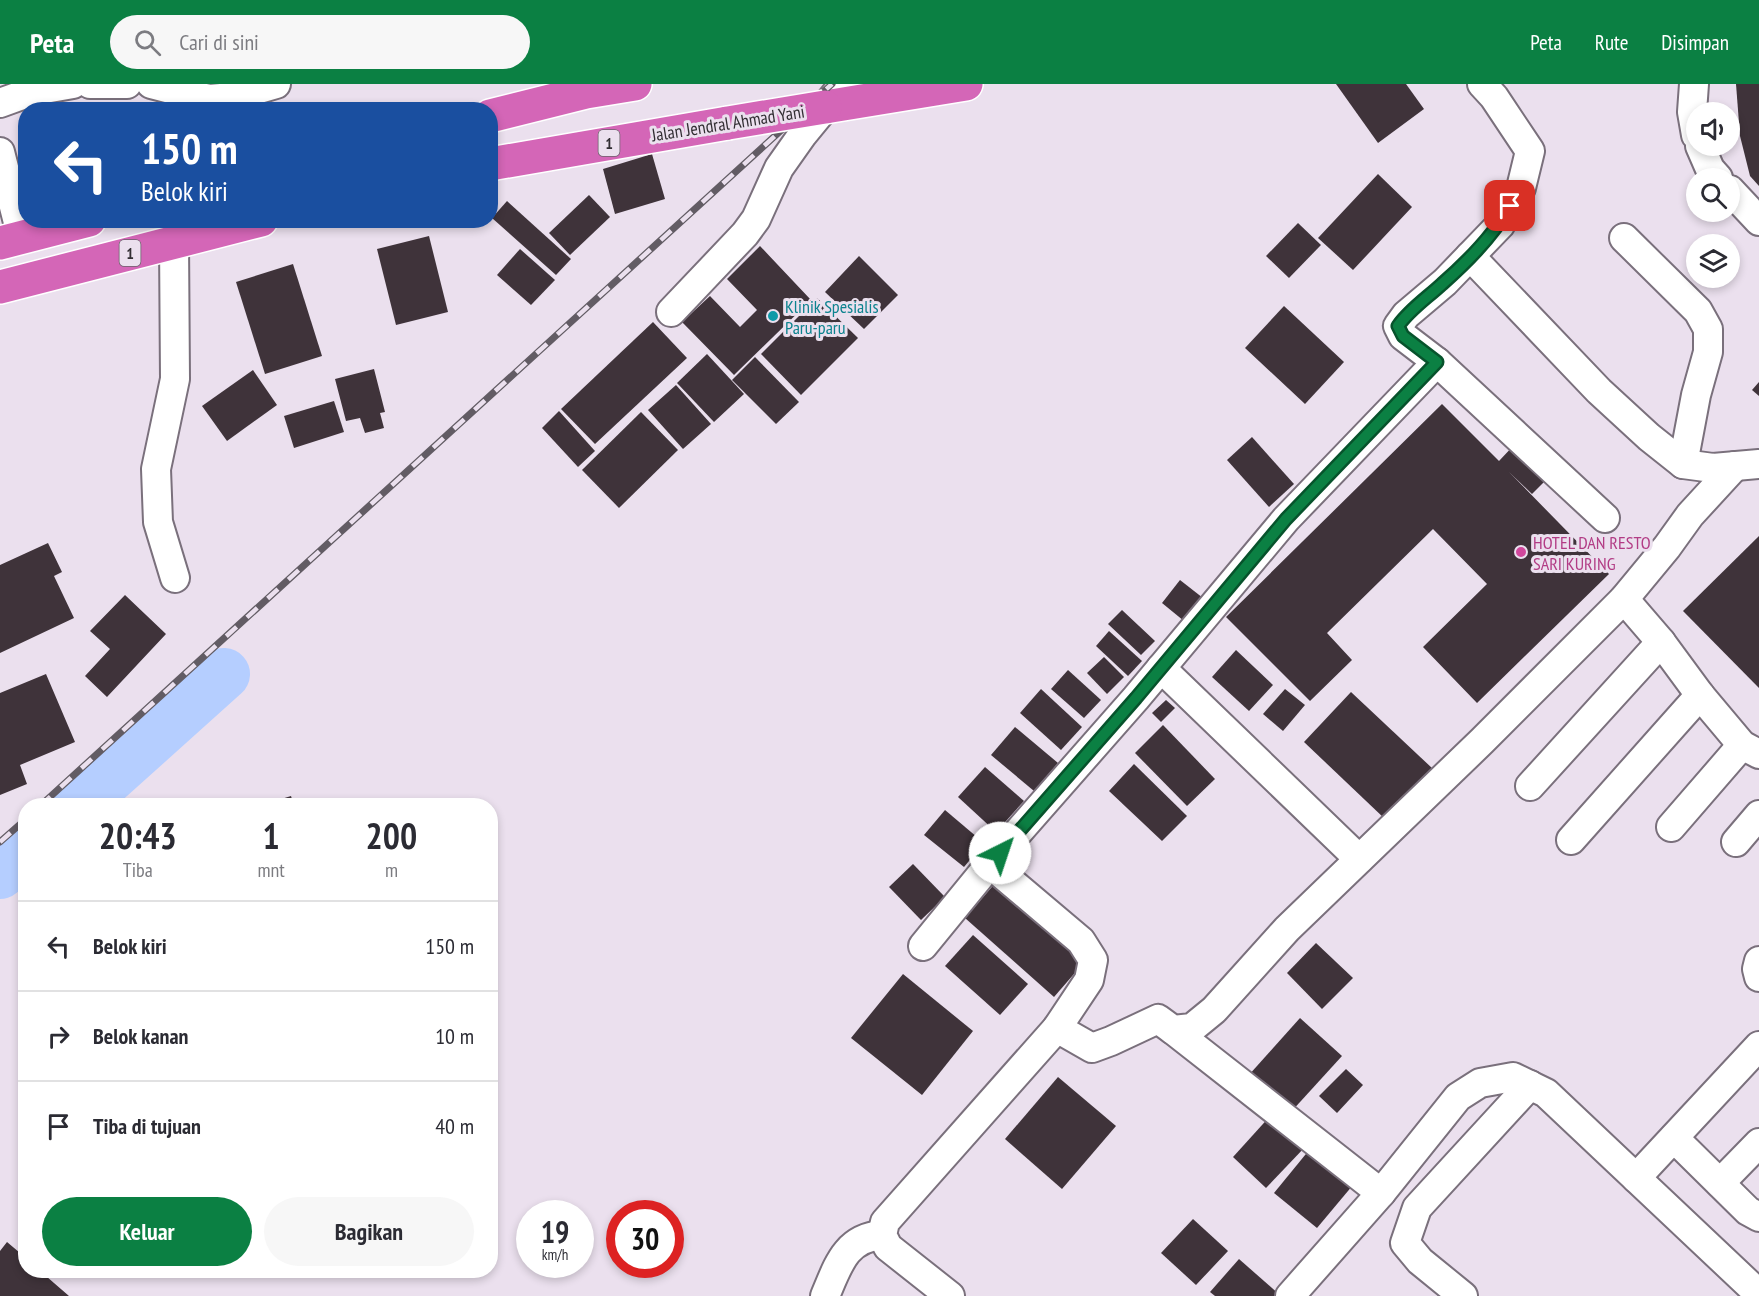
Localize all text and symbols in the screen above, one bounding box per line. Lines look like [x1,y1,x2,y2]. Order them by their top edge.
search box [110,15,530,69]
text: Peta [30,24,74,61]
icon: search [131,26,164,59]
text: Cari di sini [179,28,259,56]
text: Peta [1530,29,1562,56]
text: Rute [1595,29,1628,56]
text: Disimpan [1661,29,1729,56]
street label: Jalan Jendral Ahmad Yani [649,100,806,147]
map controls [1686,102,1740,288]
button: sound [1686,102,1740,156]
text: 150 m [141,121,238,176]
icon: left [42,126,120,204]
road number: 1 [598,130,620,156]
button: search [1686,168,1740,222]
text: Belok kiri [141,174,228,208]
pin [1484,180,1535,231]
icon: arrive [1493,189,1526,222]
button: layers [1686,234,1740,288]
road number: 1 [120,240,140,266]
place label: Klinik Spesialis Paru-paru [785,295,879,339]
marker: Klinik Spesialis Paru-paru [766,309,780,323]
place label: HOTEL DAN RESTO SARI KURING [1533,531,1651,575]
marker: HOTEL DAN RESTO SARI KURING [1514,545,1528,559]
text: 20:43 [99,812,177,859]
text: 1 [263,812,280,859]
text: 200 [366,812,417,859]
position arrow [968,821,1032,885]
text: Tiba [123,857,153,883]
text: mnt [257,857,285,883]
text: m [385,857,398,883]
icon: left [42,930,75,963]
text: Belok kiri [93,932,167,960]
text: 150 m [425,932,474,960]
icon: right [42,1020,75,1053]
text: Belok kanan [93,1022,188,1050]
text: 10 m [435,1022,474,1050]
icon: arrive [42,1110,75,1143]
text: Tiba di tujuan [93,1112,201,1140]
text: 40 m [435,1112,474,1140]
button: Keluar [42,1197,252,1266]
button: Bagikan [264,1197,474,1266]
speed limit sign: 30 [606,1200,684,1278]
text: 19 [541,1212,569,1251]
text: km/h [542,1245,568,1264]

